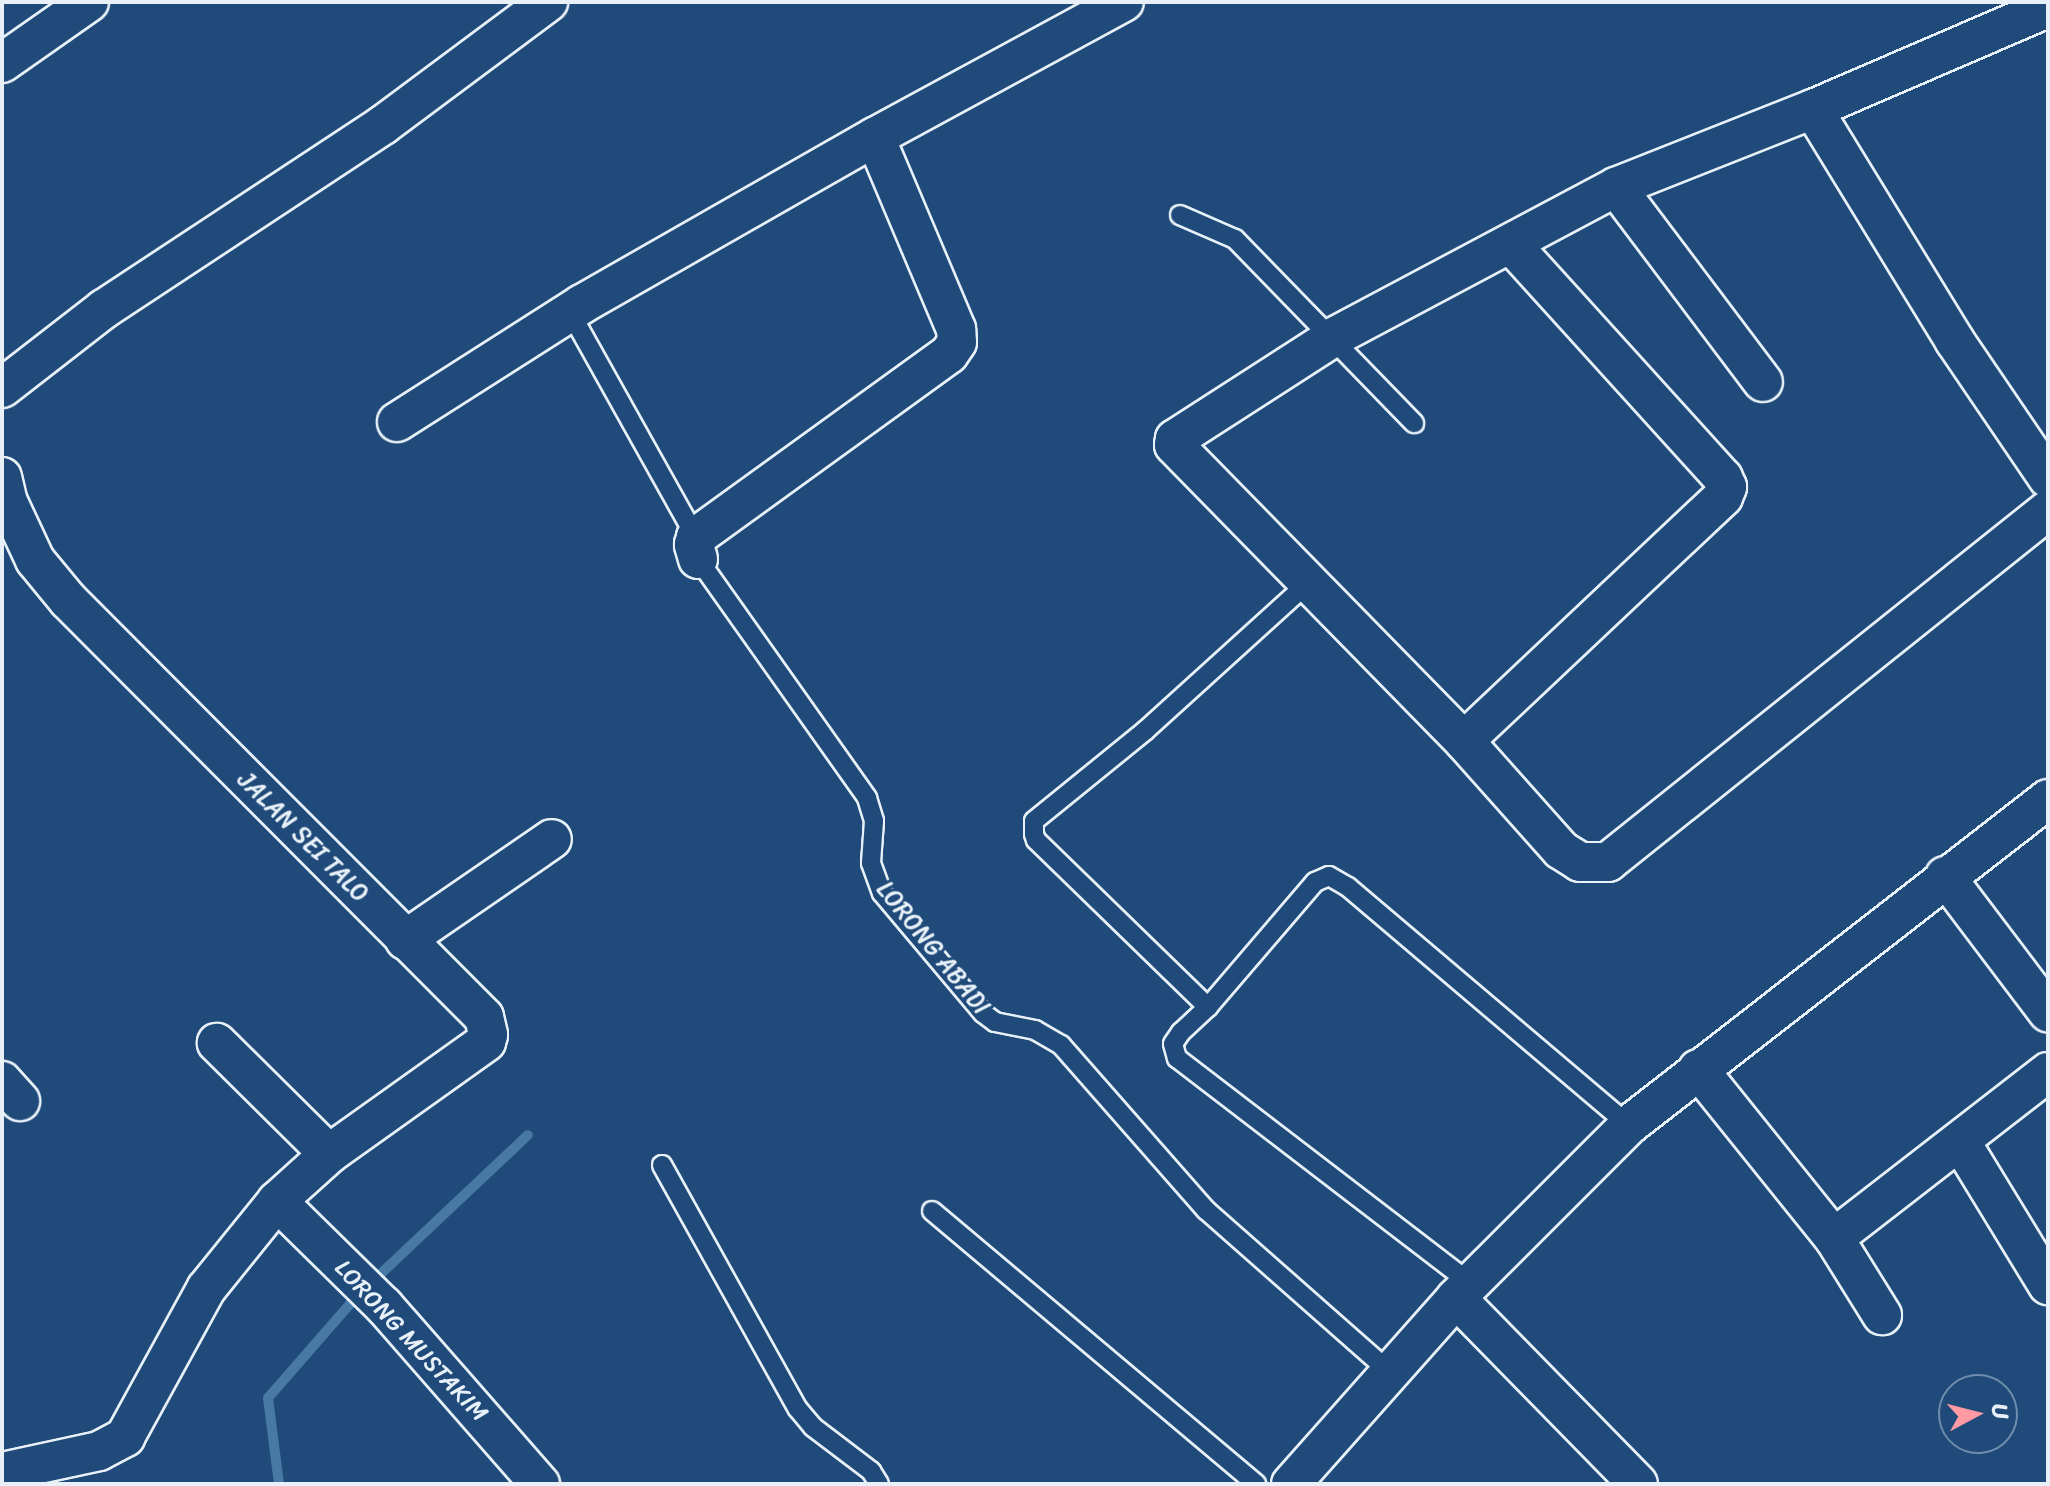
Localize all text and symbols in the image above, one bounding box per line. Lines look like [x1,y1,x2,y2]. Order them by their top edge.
street label: JALAN SEI TALO [232,766,374,908]
street label: LORONG ABADI [871,876,995,1020]
street label: LORONG MUSTAKIM [328,1253,494,1429]
north arrow [1938,1374,2018,1454]
text: U [1980,1402,2021,1421]

